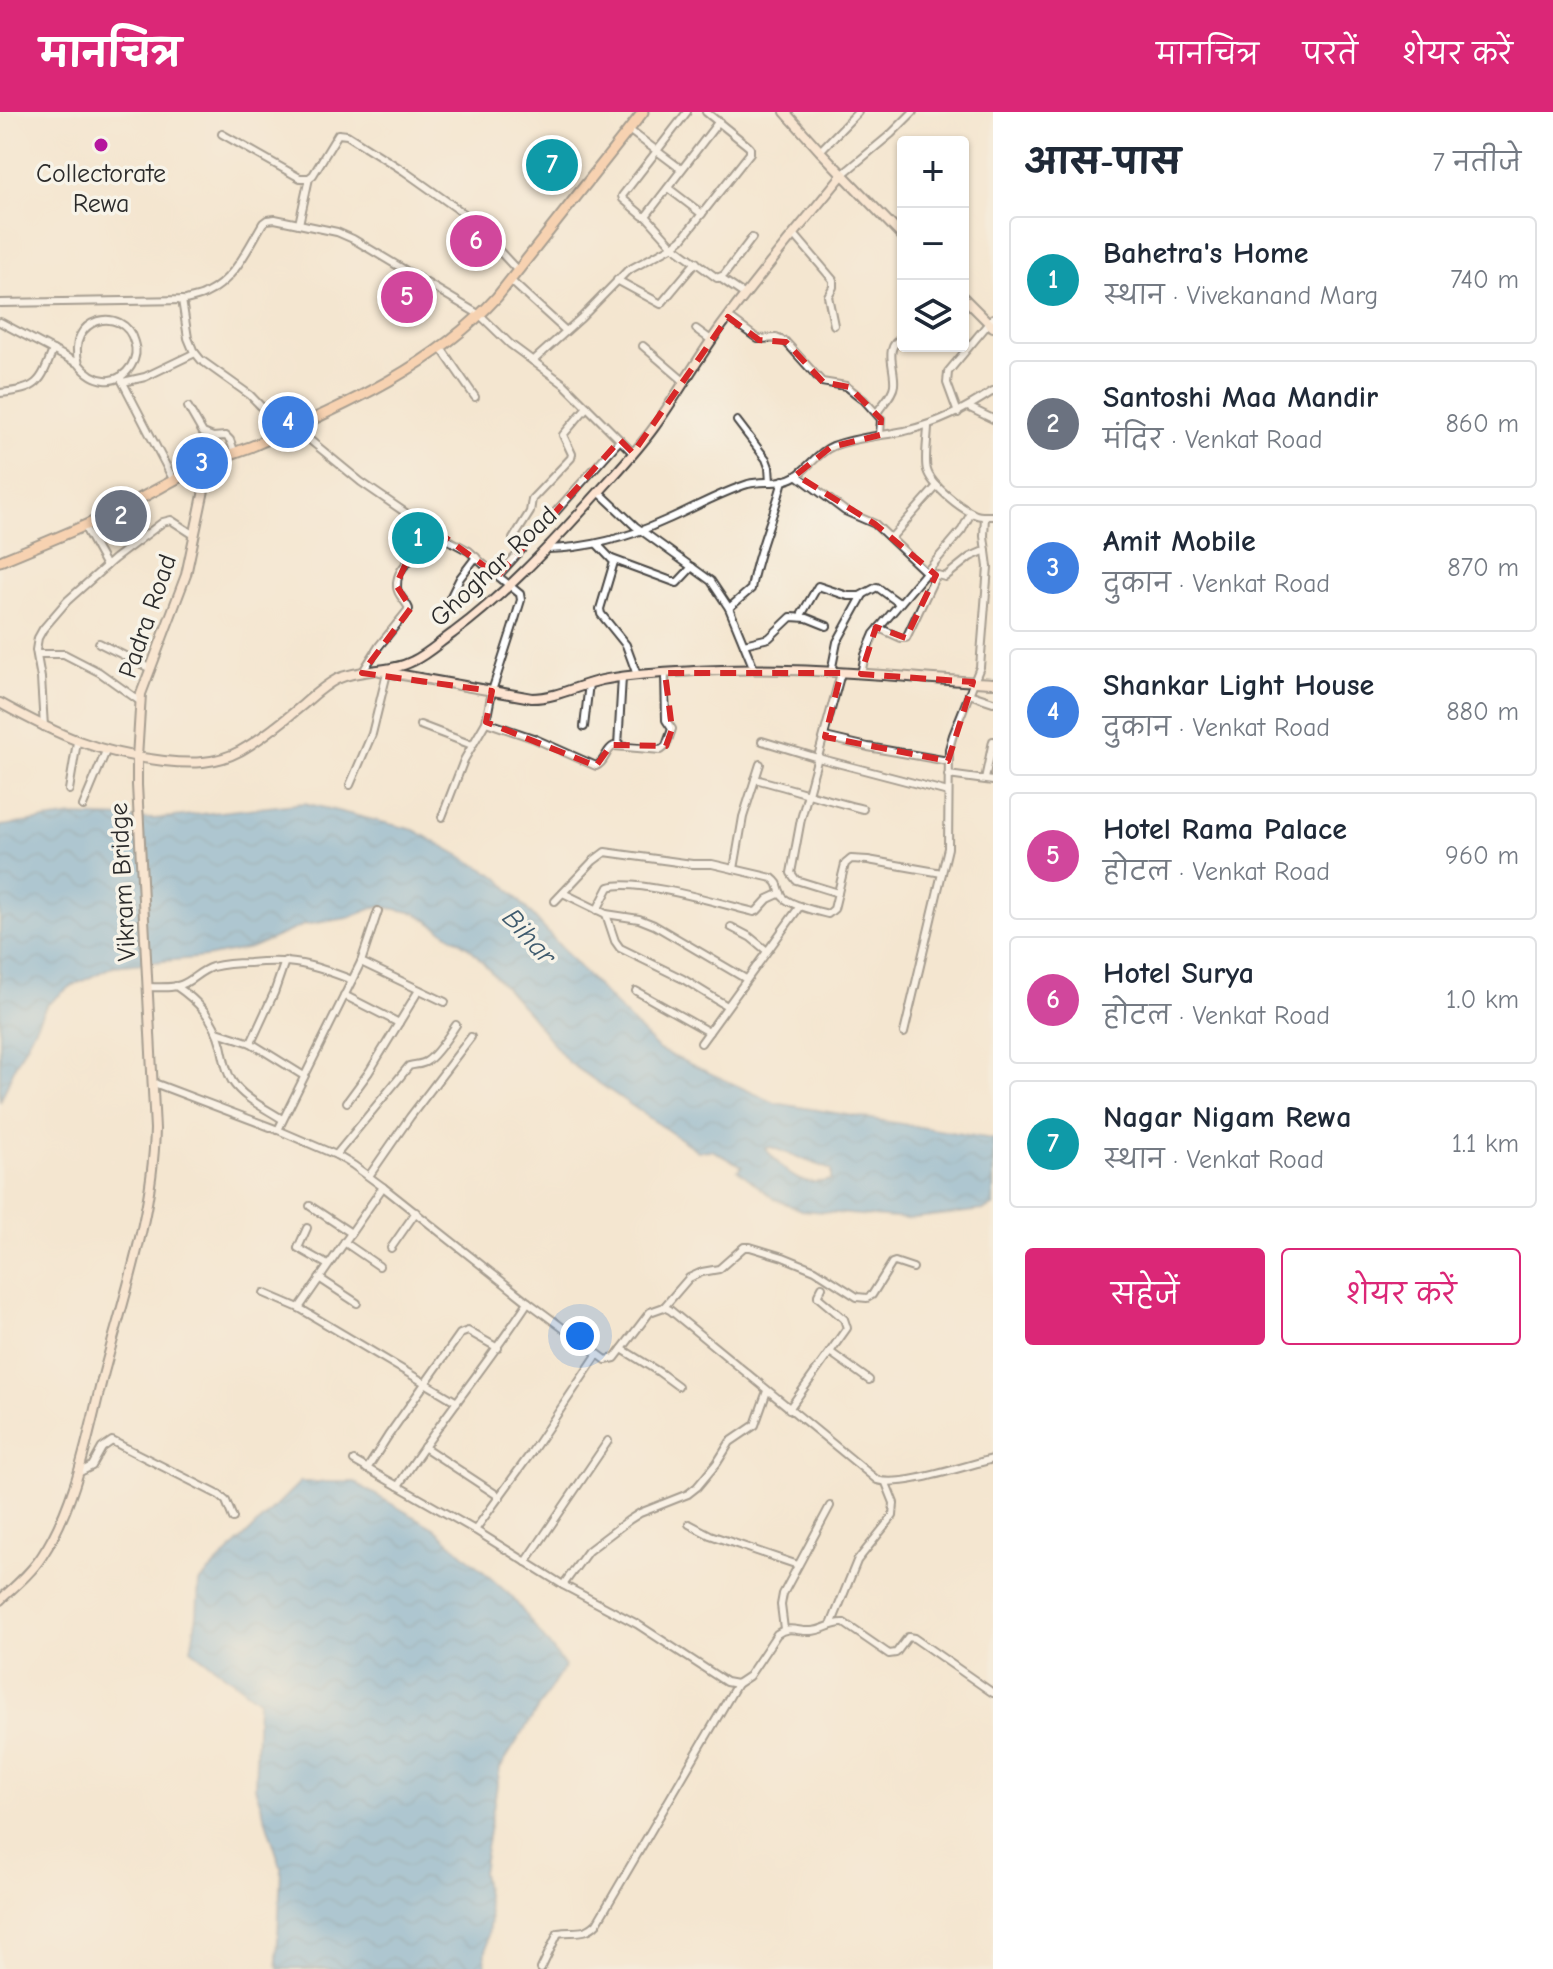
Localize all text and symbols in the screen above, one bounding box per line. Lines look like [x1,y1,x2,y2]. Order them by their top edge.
text: मानचित्र [40,32,181,76]
text: मानचित्र [1156,39,1259,71]
text: परतें [1303,39,1358,71]
text: शेयर करें [1402,39,1513,71]
pin: 7 [526,135,578,195]
marker: Collectorate Rewa [92,136,110,154]
map controls [897,136,969,352]
button: + [897,136,969,208]
text: आस-पास [1025,142,1181,182]
text: 7 नतीजे [1433,148,1521,178]
place label: Collectorate Rewa [36,159,166,219]
button: − [897,208,969,280]
pin: 6 [450,211,502,271]
text: Bahetra's Home [1103,236,1309,271]
text: 1 [1048,265,1058,295]
text: 740 m [1450,265,1519,295]
pin: 5 [381,267,433,327]
button: layers [897,280,969,352]
text: स्थान · Vivekanand Marg [1103,281,1378,311]
text: Santoshi Maa Mandir [1103,380,1378,415]
pin: 4 [262,392,314,452]
text: 2 [1047,409,1059,439]
text: 860 m [1445,409,1519,439]
text: मंदिर · Venkat Road [1103,425,1322,455]
pin: 3 [176,433,228,493]
pin: 2 [95,486,147,546]
street label: Ghoghar Road [424,500,563,633]
pin: 1 [392,508,444,568]
text: Amit Mobile [1103,524,1256,559]
street label: Padra Road [113,551,183,682]
text: 3 [1047,553,1059,583]
text: 870 m [1447,553,1519,583]
text: दुकान · Venkat Road [1103,569,1330,599]
text: Shankar Light House [1103,668,1374,703]
text: 4 [1047,697,1059,727]
text: 880 m [1446,697,1519,727]
text: दुकान · Venkat Road [1103,713,1330,743]
street label: Vikram Bridge [104,802,142,962]
text: Hotel Rama Palace [1103,812,1347,847]
text: 5 [1046,841,1060,871]
text: 960 m [1445,841,1519,871]
text: होटल · Venkat Road [1103,857,1330,887]
water label: Bihar [496,902,564,973]
text: Hotel Surya [1103,956,1254,991]
text: 6 [1046,985,1060,1015]
text: 1.0 km [1446,985,1519,1015]
text: होटल · Venkat Road [1103,1001,1330,1031]
text: Nagar Nigam Rewa [1103,1100,1351,1135]
text: 7 [1047,1129,1059,1159]
text: 1.1 km [1452,1129,1519,1159]
text: स्थान · Venkat Road [1103,1145,1324,1175]
button: सहेजें [1025,1248,1265,1345]
button: शेयर करें [1281,1248,1521,1345]
your location [560,1316,600,1356]

